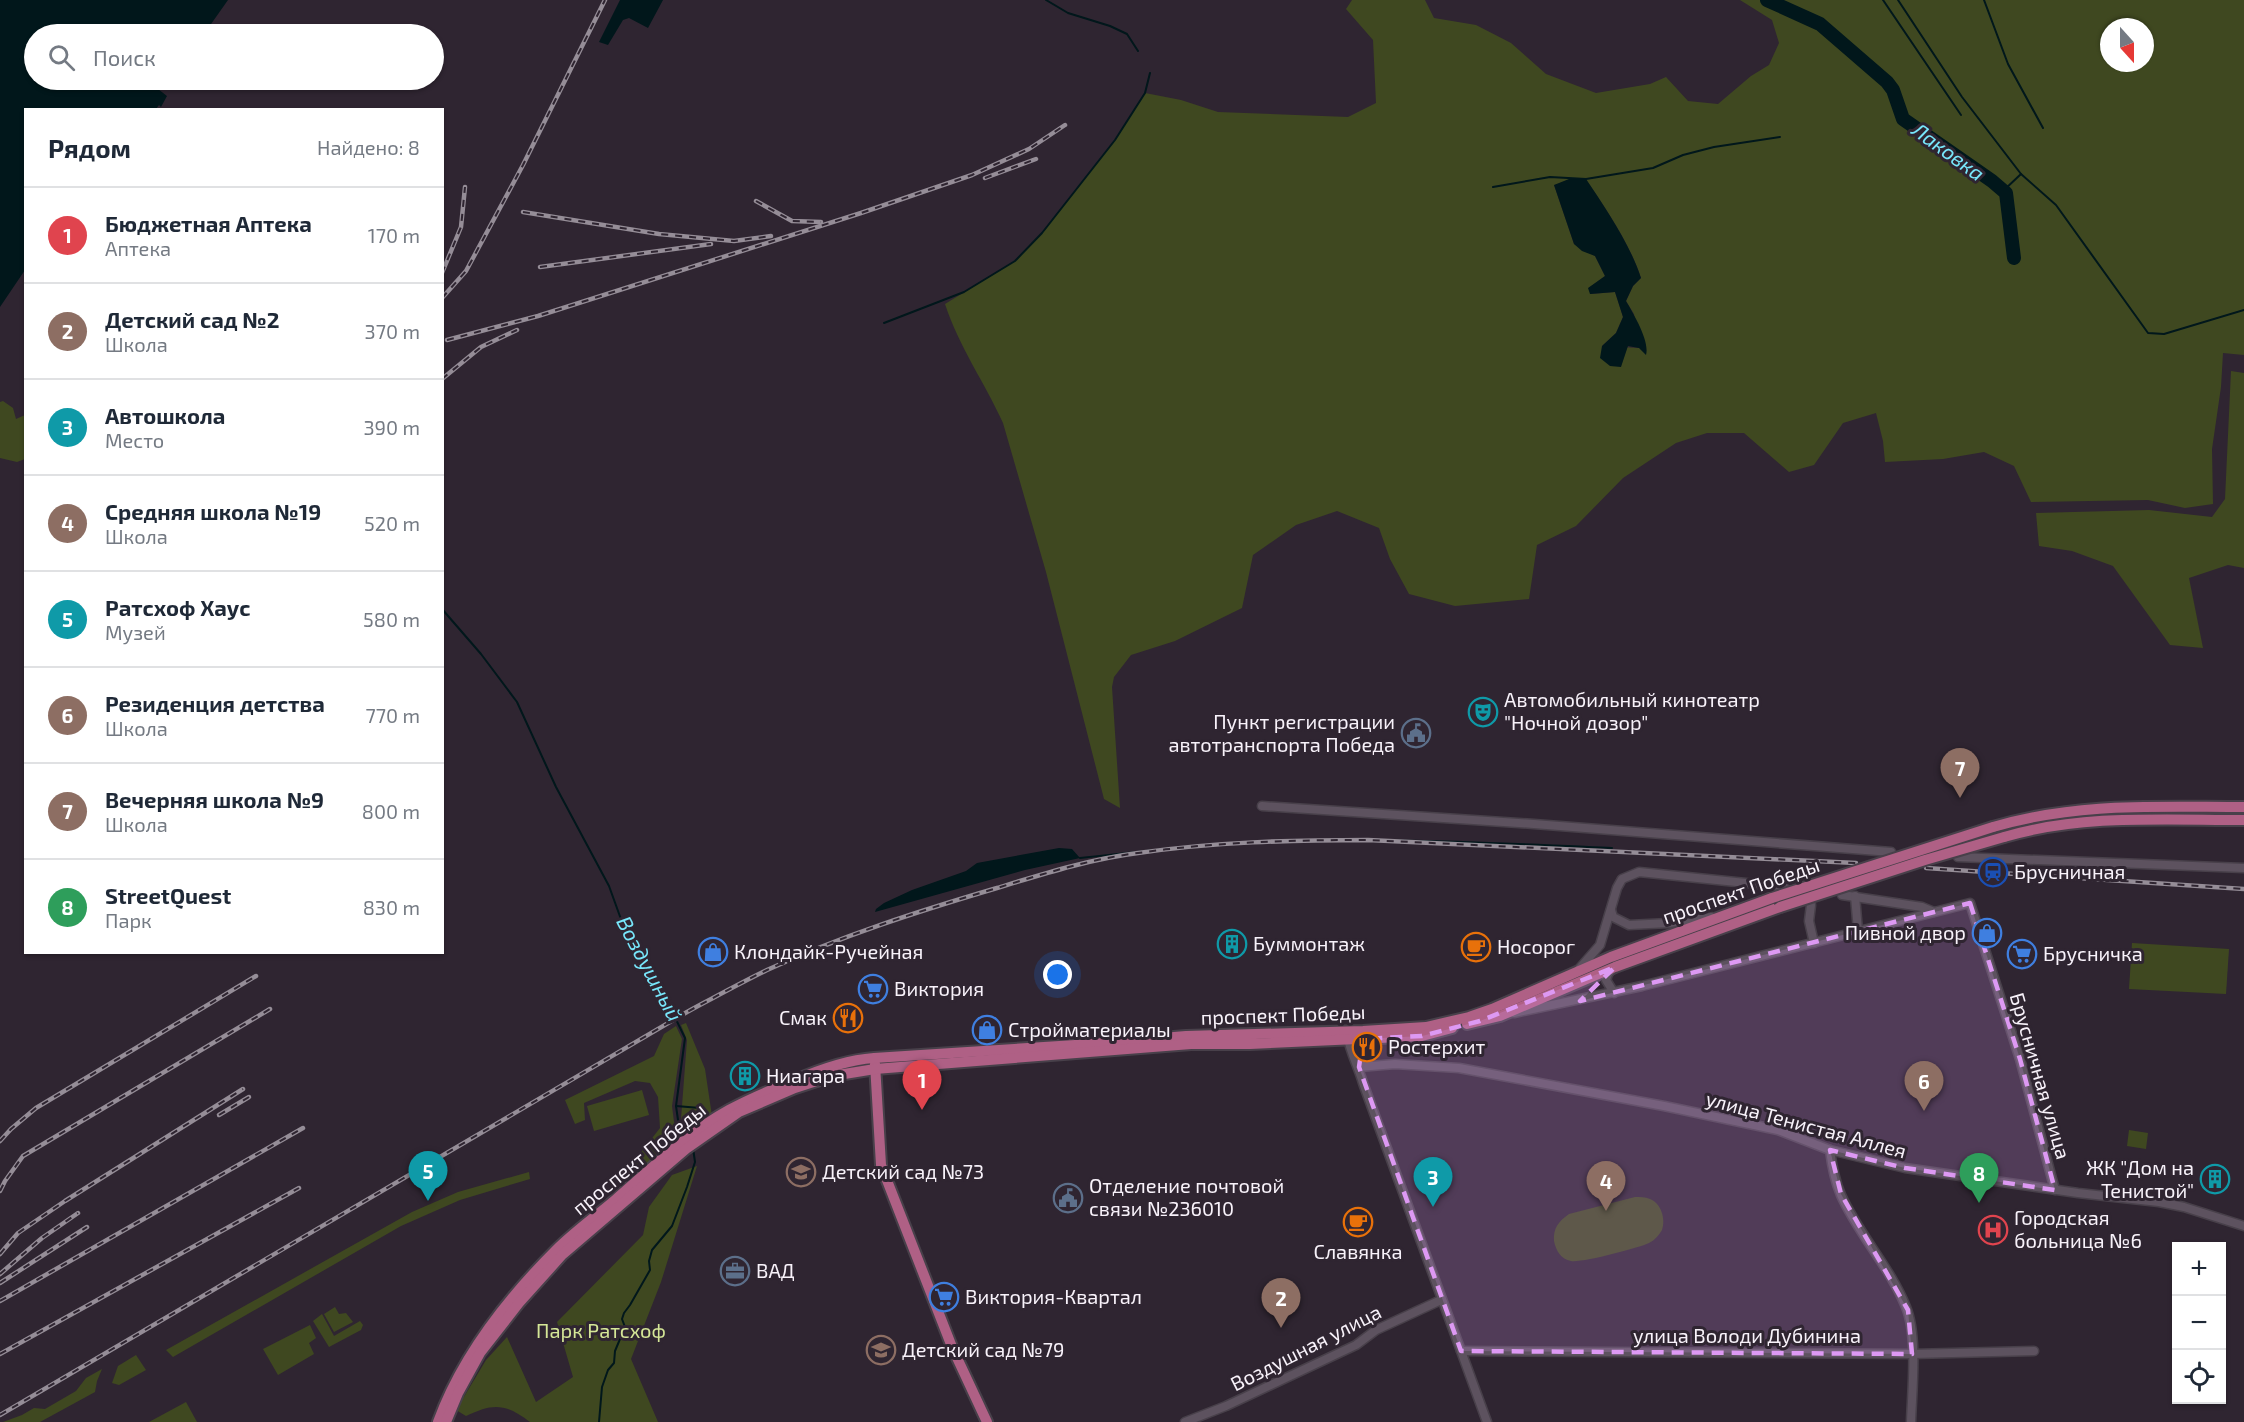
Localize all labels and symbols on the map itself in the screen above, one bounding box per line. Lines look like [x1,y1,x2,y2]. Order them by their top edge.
north arrow [2100,18,2154,72]
water label: Лаковка [1907,116,1990,185]
place label: Автомобильный кинотеатр "Ночной дозор" [1504,687,1760,734]
theatre icon: Автомобильный кинотеатр "Ночной дозор" [1467,696,1499,728]
place label: Пункт регистрации автотранспорта Победа [1169,709,1395,756]
public building icon: Пункт регистрации автотранспорта Победа [1400,717,1432,749]
pin: 7 [1940,748,1980,798]
street label: проспект Победы [1659,852,1822,928]
station icon: Брусничная [1977,856,2009,888]
place label: Брусничная [2014,859,2125,884]
water label: Воздушный [612,911,688,1025]
shop icon: Пивной двор [1971,917,2003,949]
place label: Пивной двор [1845,920,1966,944]
building icon: Буммонтаж [1216,928,1248,960]
place label: Буммонтаж [1253,931,1365,956]
cafe icon: Носорог [1460,931,1492,963]
place label: Носорог [1497,934,1575,958]
shop icon: Клондайк-Ручейная [697,936,729,968]
supermarket icon: Брусничка [2006,938,2038,970]
place label: Клондайк-Ручейная [734,939,923,964]
place label: Брусничка [2043,941,2143,966]
your location [1043,960,1072,989]
supermarket icon: Виктория [857,973,889,1005]
place label: Виктория [894,976,984,1000]
street label: Брусничная улица [2005,990,2076,1162]
street label: проспект Победы [1200,999,1366,1029]
restaurant icon: Смак [832,1002,864,1034]
place label: Смак [779,1005,827,1029]
shop icon: Стройматериалы [971,1014,1003,1046]
place label: Стройматериалы [1008,1017,1171,1041]
restaurant icon: Ростерхит [1351,1031,1383,1063]
place label: Ростерхит [1388,1034,1485,1058]
building icon: Ниагара [729,1060,761,1092]
pin: 1 [902,1060,942,1110]
pin: 6 [1904,1062,1944,1111]
place label: Ниагара [766,1063,845,1087]
street label: улица Тенистая Аллея [1703,1086,1909,1163]
street label: проспект Победы [567,1097,710,1219]
pin: 5 [408,1152,448,1201]
pin: 8 [1960,1154,1998,1203]
place label: ЖК "Дом на Тенистой" [2086,1155,2194,1202]
school or university icon: Детский сад №73 [785,1156,817,1188]
pin: 3 [1414,1158,1452,1207]
place label: Детский сад №73 [822,1159,984,1183]
pin: 4 [1586,1162,1626,1211]
building icon: ЖК "Дом на Тенистой" [2199,1163,2231,1195]
place label: Отделение почтовой связи №236010 [1089,1173,1284,1220]
public building icon: Отделение почтовой связи №236010 [1052,1182,1084,1214]
place label: Городская больница №6 [2014,1205,2142,1252]
cafe icon: Славянка [1342,1206,1374,1238]
hospital icon: Городская больница №6 [1977,1214,2009,1246]
place label: Славянка [1313,1239,1403,1263]
office icon: ВАД [719,1255,751,1287]
place label: ВАД [756,1258,795,1282]
pin: 2 [1262,1278,1300,1328]
supermarket icon: Виктория-Квартал [928,1281,960,1313]
place label: Виктория-Квартал [965,1284,1142,1308]
street label: Воздушная улица [1226,1299,1385,1396]
park label: Парк Ратсхоф [536,1318,666,1342]
street label: улица Володи Дубинина [1633,1323,1861,1348]
school or university icon: Детский сад №79 [865,1334,897,1366]
place label: Детский сад №79 [902,1337,1065,1361]

